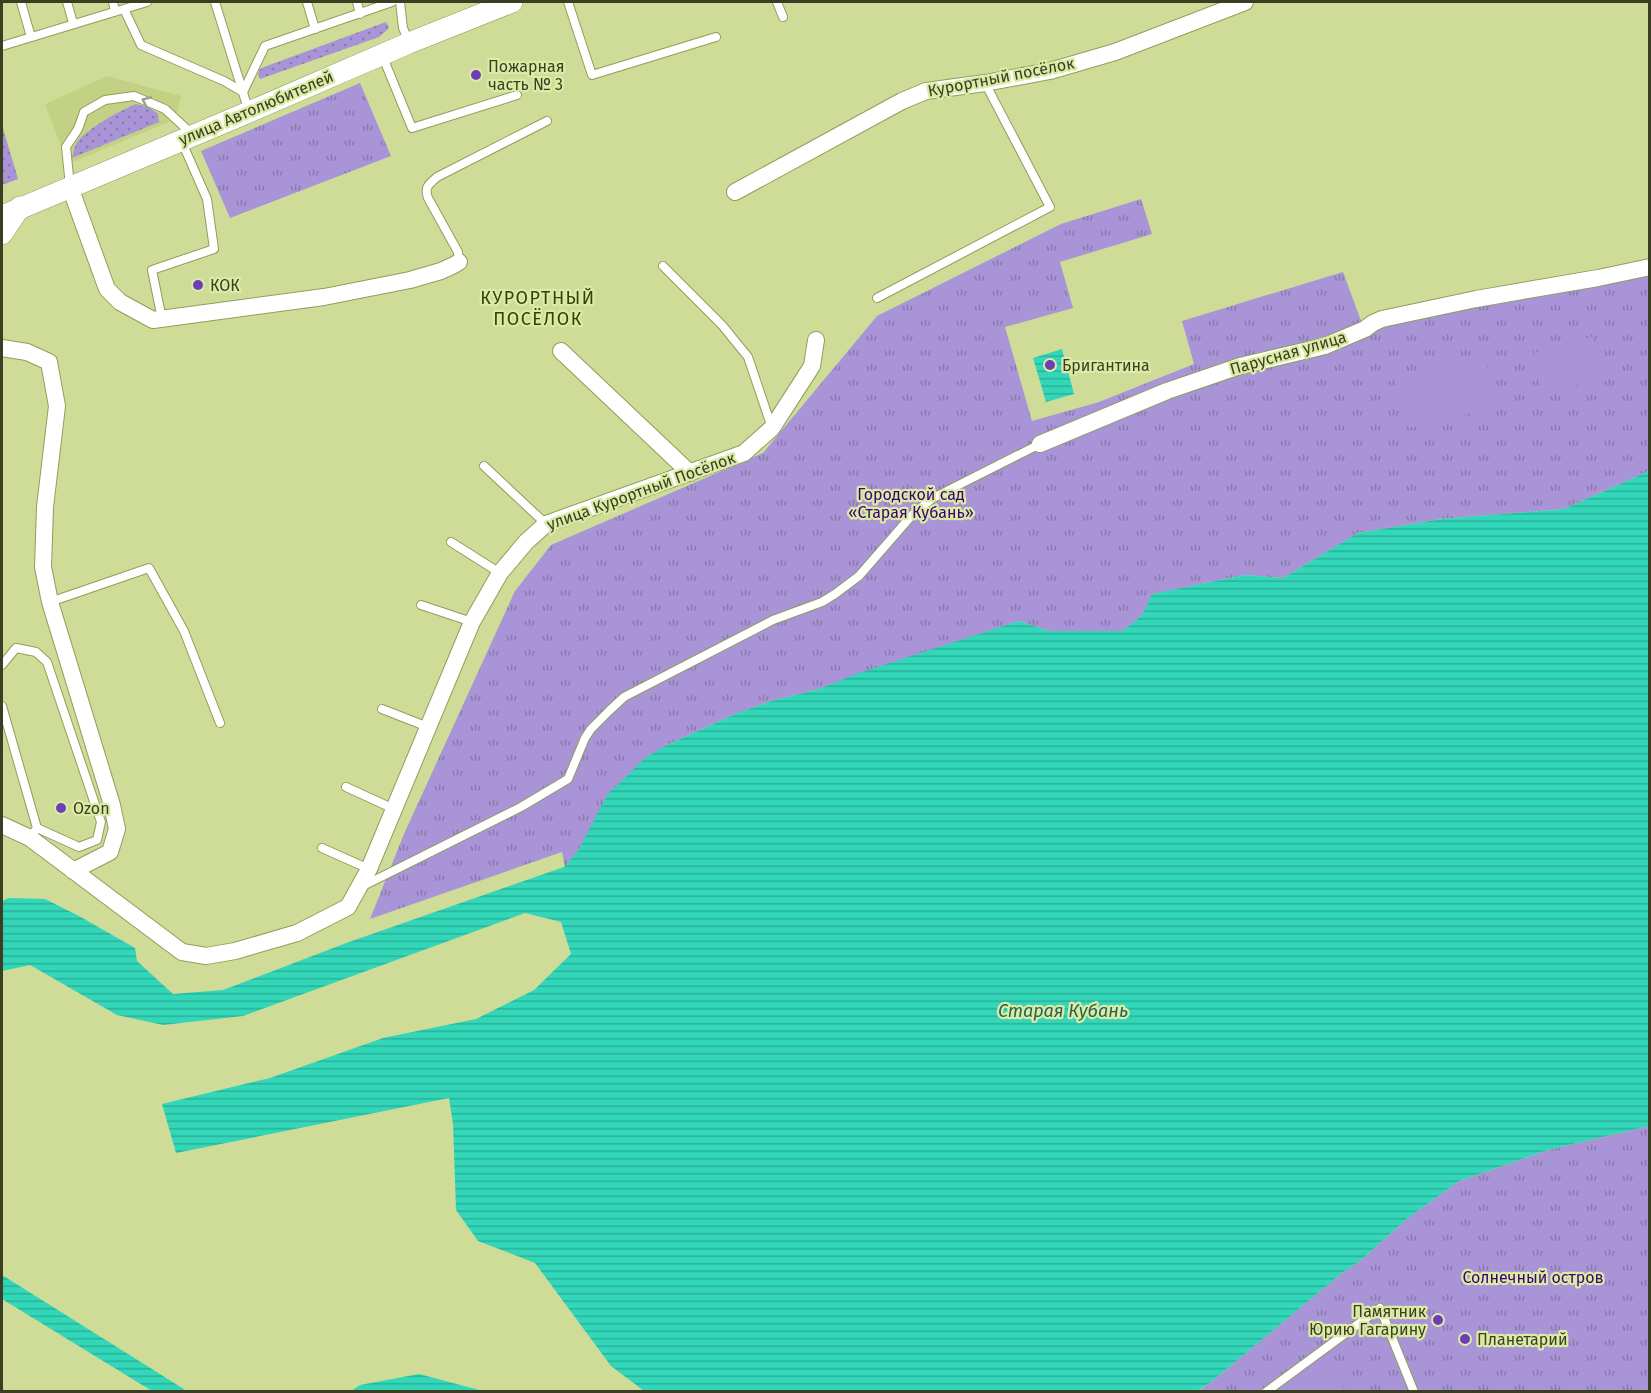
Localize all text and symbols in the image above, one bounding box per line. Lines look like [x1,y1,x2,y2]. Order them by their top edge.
street label: Курортный посёлок [926,53,1077,101]
place label: Пожарная часть № 3 [488,57,564,94]
street label: улица Автолюбителей [176,67,336,149]
marker: Пожарная часть № 3 [469,68,483,82]
one-way arrow [142,97,153,109]
place label: КОК [210,276,240,295]
marker: КОК [191,278,205,292]
district label: КУРОРТНЫЙ ПОСЁЛОК [480,287,596,330]
street label: Парусная улица [1228,327,1348,379]
place label: Бригантина [1062,356,1150,375]
marker: Бригантина [1043,358,1057,372]
street label: улица Курортный Посёлок [544,448,738,534]
park label: Городской сад «Старая Кубань» [848,485,974,522]
place label: Ozon [73,799,110,818]
marker: Ozon [54,801,68,815]
water label: Старая Кубань [998,1000,1128,1022]
park label: Солнечный остров [1462,1268,1604,1287]
place label: Памятник Юрию Гагарину [1309,1302,1427,1339]
marker: Памятник Юрию Гагарину [1431,1313,1445,1327]
place label: Планетарий [1477,1330,1568,1349]
marker: Планетарий [1458,1332,1472,1346]

